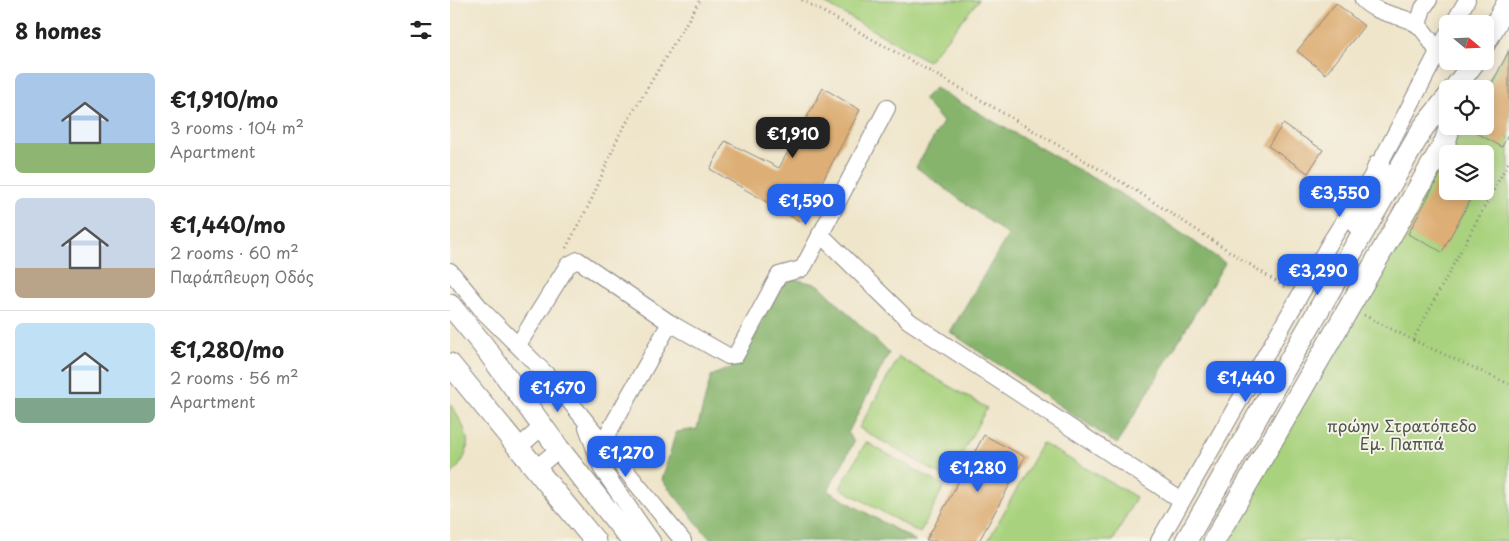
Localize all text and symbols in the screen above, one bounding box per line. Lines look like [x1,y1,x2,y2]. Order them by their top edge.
text: 8 homes [15,14,101,46]
north arrow [1439,15,1494,70]
map controls [1439,15,1494,200]
icon: filters [407,16,435,44]
button: locate [1439,80,1494,135]
text: €1,910/mo [170,83,278,115]
icon: home [55,93,115,153]
text: 3 rooms · 104 m² [170,115,304,139]
pin: €1,910 [752,116,834,159]
text: €1,910 [767,121,819,145]
text: Apartment [170,139,255,163]
button: layers [1439,145,1494,200]
pin: €3,550 [1299,176,1381,218]
text: €3,550 [1310,180,1370,204]
pin: €1,590 [765,184,847,226]
text: €1,590 [778,188,834,212]
text: €1,440/mo [170,208,285,240]
icon: home [55,218,115,278]
text: 2 rooms · 60 m² [170,240,299,264]
pin: €3,290 [1277,254,1359,296]
text: €3,290 [1288,258,1348,282]
text: Παράπλευρη Οδός [170,264,314,288]
text: €1,280/mo [170,333,284,365]
icon: home [55,343,115,403]
pin: €1,440 [1205,360,1287,403]
text: 2 rooms · 56 m² [170,365,299,389]
text: €1,440 [1217,365,1275,389]
pin: €1,670 [517,370,599,413]
text: €1,670 [530,375,586,399]
text: Apartment [170,389,255,413]
park label: πρώην Στρατόπεδο Εμ. Παππά [1327,413,1477,455]
pin: €1,270 [585,436,667,478]
text: €1,270 [598,440,654,464]
pin: €1,280 [937,450,1019,493]
text: €1,280 [950,455,1006,479]

